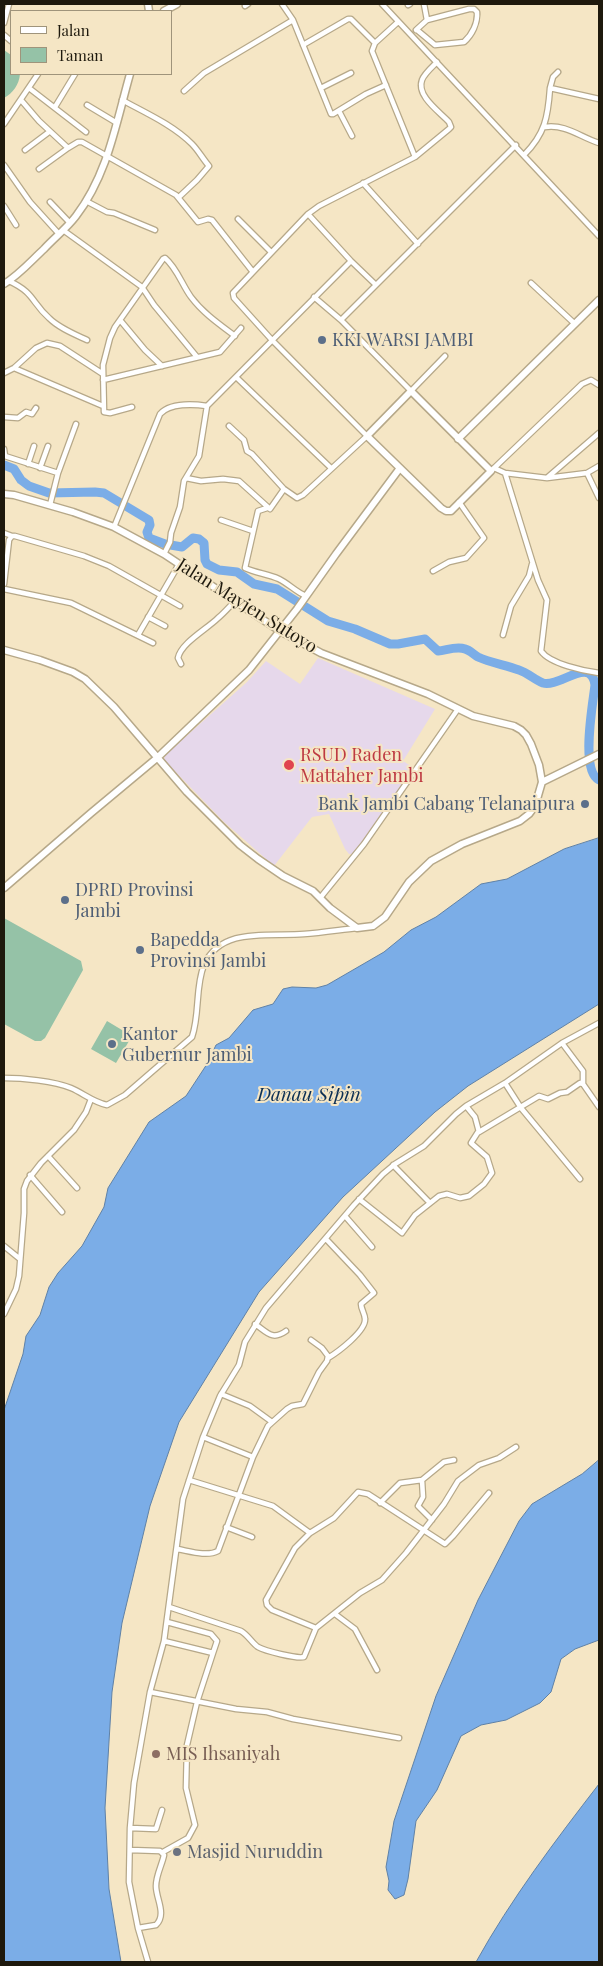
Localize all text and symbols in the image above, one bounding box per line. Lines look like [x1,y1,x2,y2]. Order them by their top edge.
legend [10,10,172,75]
text: Jalan [57,20,90,40]
text: Taman [57,45,103,65]
place label: KKI WARSI JAMBI [332,329,474,351]
marker: KKI WARSI JAMBI [316,334,328,346]
street label: Jalan Mayjen Sutoyo [173,554,321,658]
place label: RSUD Raden Mattaher Jambi [300,744,424,786]
marker: RSUD Raden Mattaher Jambi [282,758,296,772]
place label: Bank Jambi Cabang Telanaipura [318,793,575,815]
marker: Bank Jambi Cabang Telanaipura [579,798,591,810]
place label: DPRD Provinsi Jambi [75,879,194,922]
marker: DPRD Provinsi Jambi [59,894,71,906]
place label: Bapedda Provinsi Jambi [150,929,266,972]
marker: Bapedda Provinsi Jambi [134,944,146,956]
place label: Kantor Gubernur Jambi [122,1023,252,1066]
marker: Kantor Gubernur Jambi [106,1038,118,1050]
water label: Danau Sipin [257,1084,361,1106]
place label: MIS Ihsaniyah [166,1743,280,1765]
marker: MIS Ihsaniyah [150,1748,162,1760]
place label: Masjid Nuruddin [187,1841,323,1863]
marker: Masjid Nuruddin [171,1846,183,1858]

